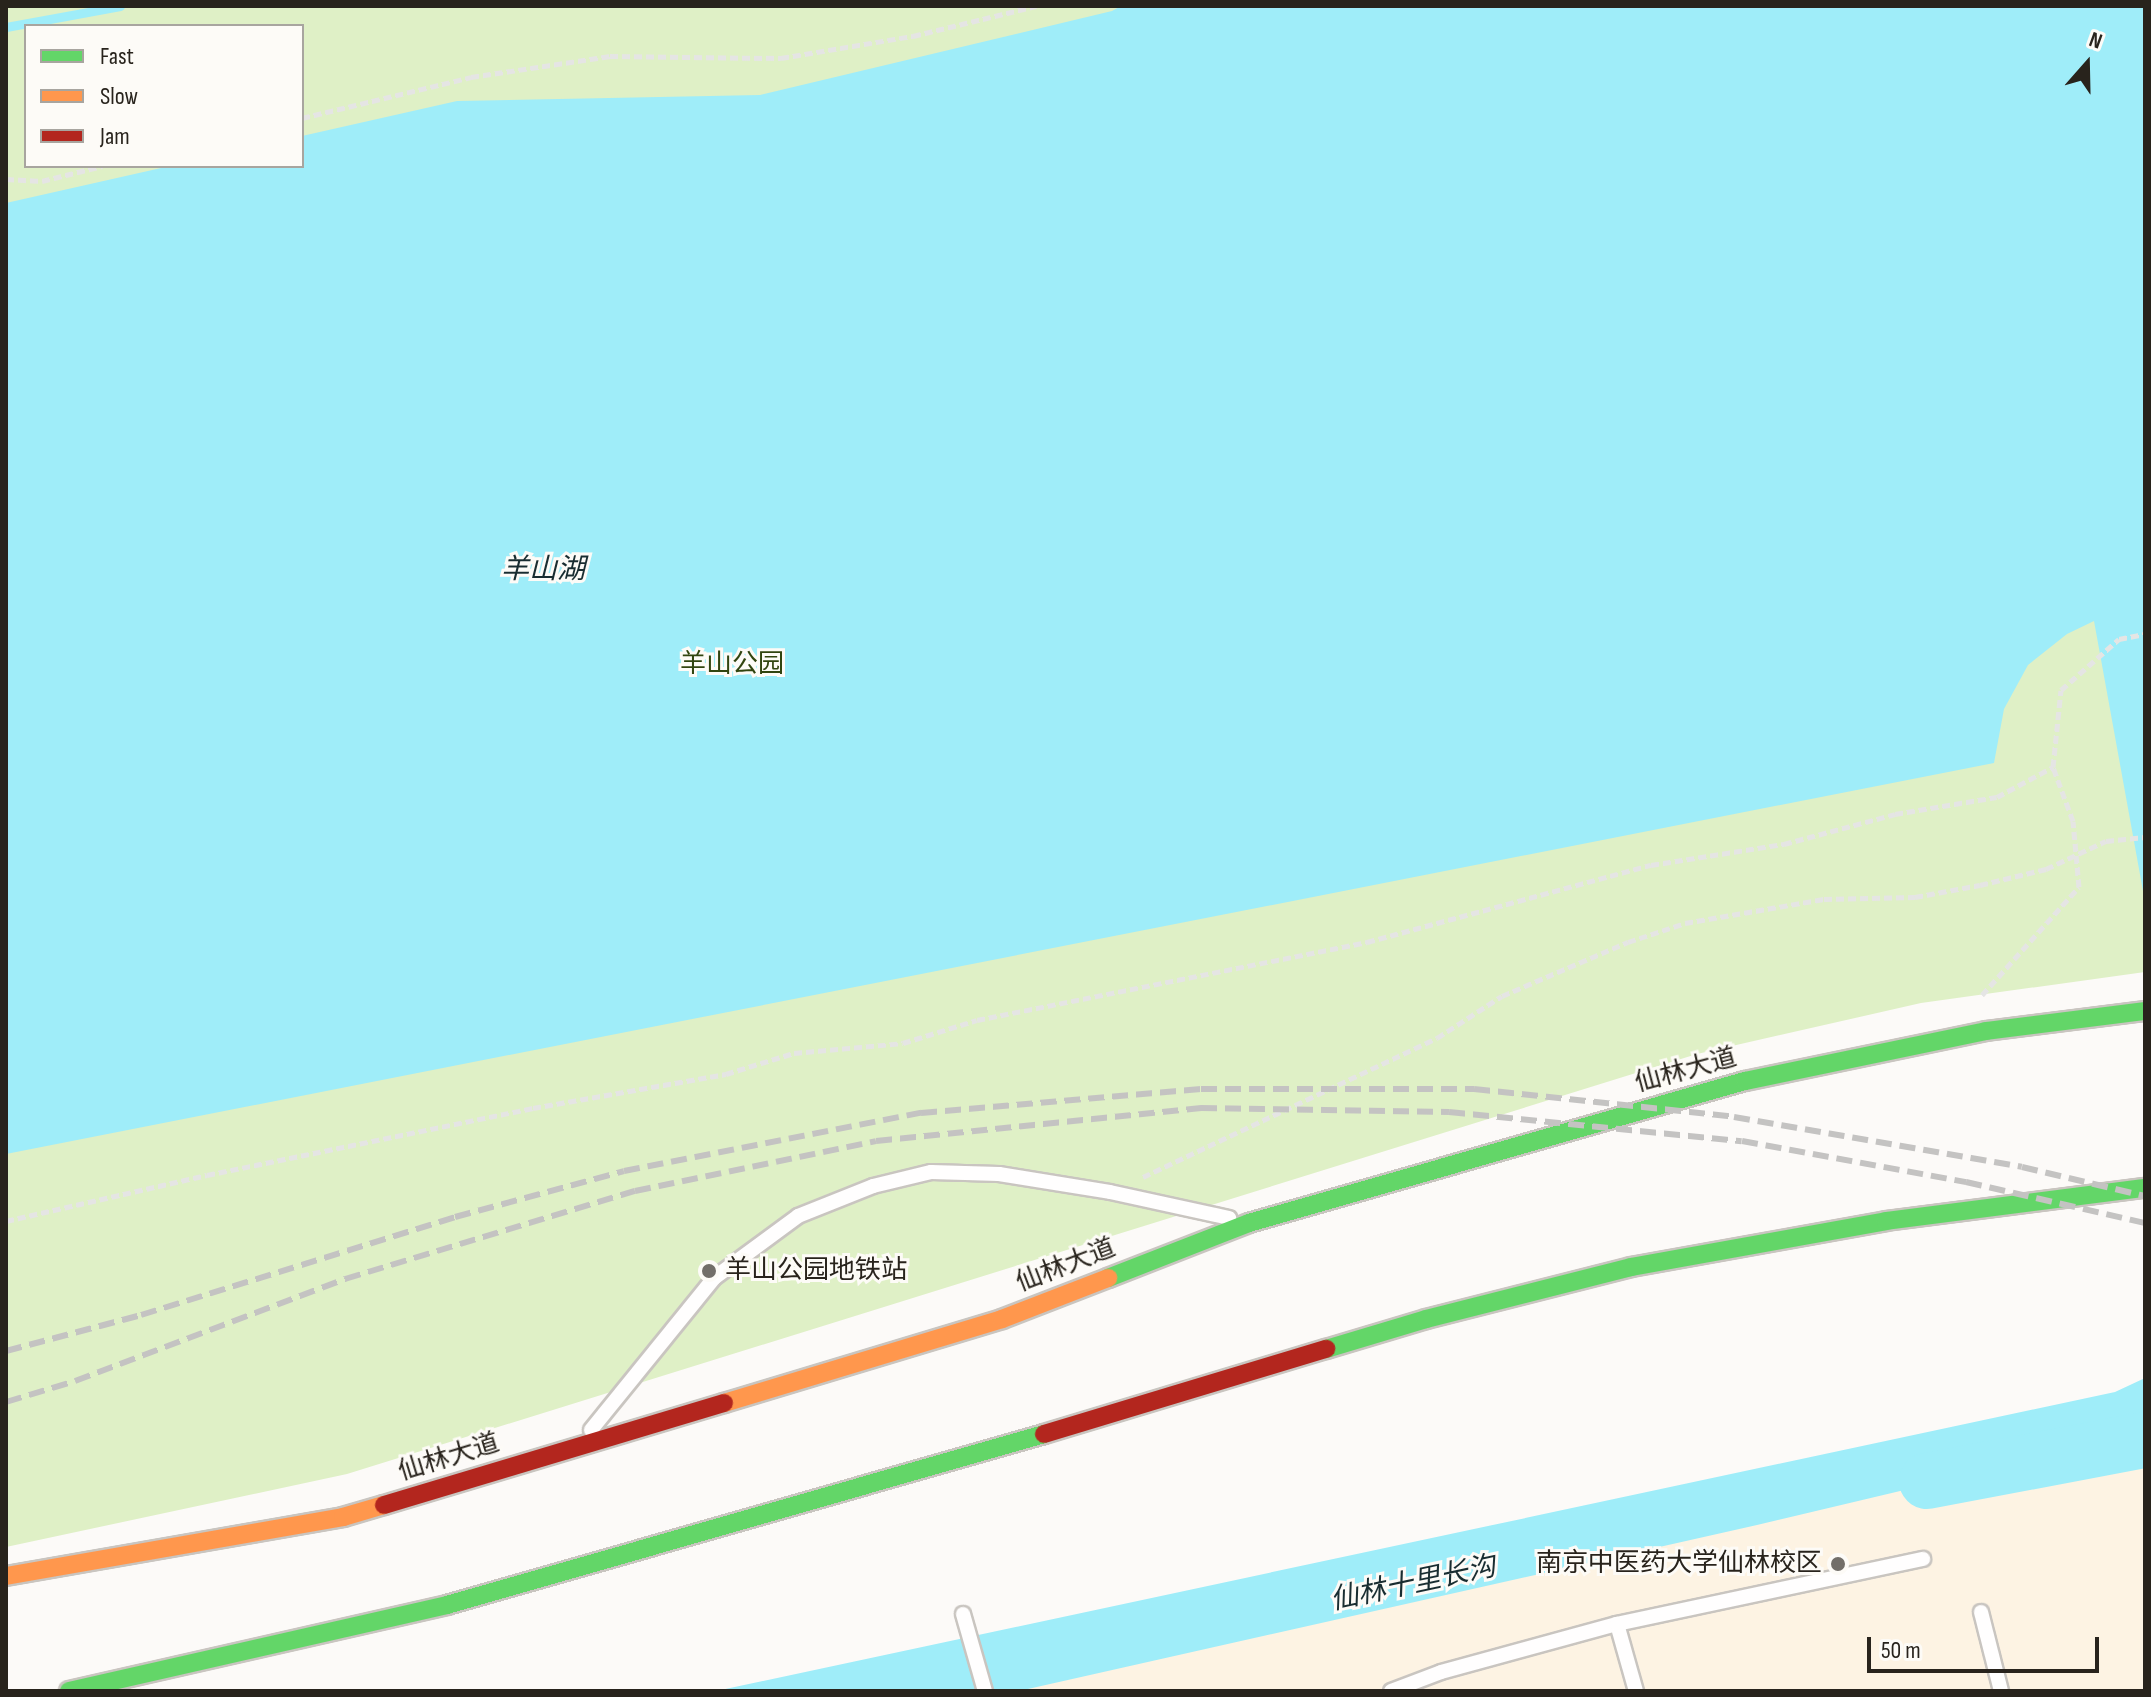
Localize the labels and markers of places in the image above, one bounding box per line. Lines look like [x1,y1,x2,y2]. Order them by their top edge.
place label: 羊山公园地铁站 [725,1255,907,1287]
marker: 羊山公园地铁站 [700,1262,718,1280]
place label: 南京中医药大学仙林校区 [1536,1548,1822,1580]
marker: 南京中医药大学仙林校区 [1829,1555,1847,1573]

